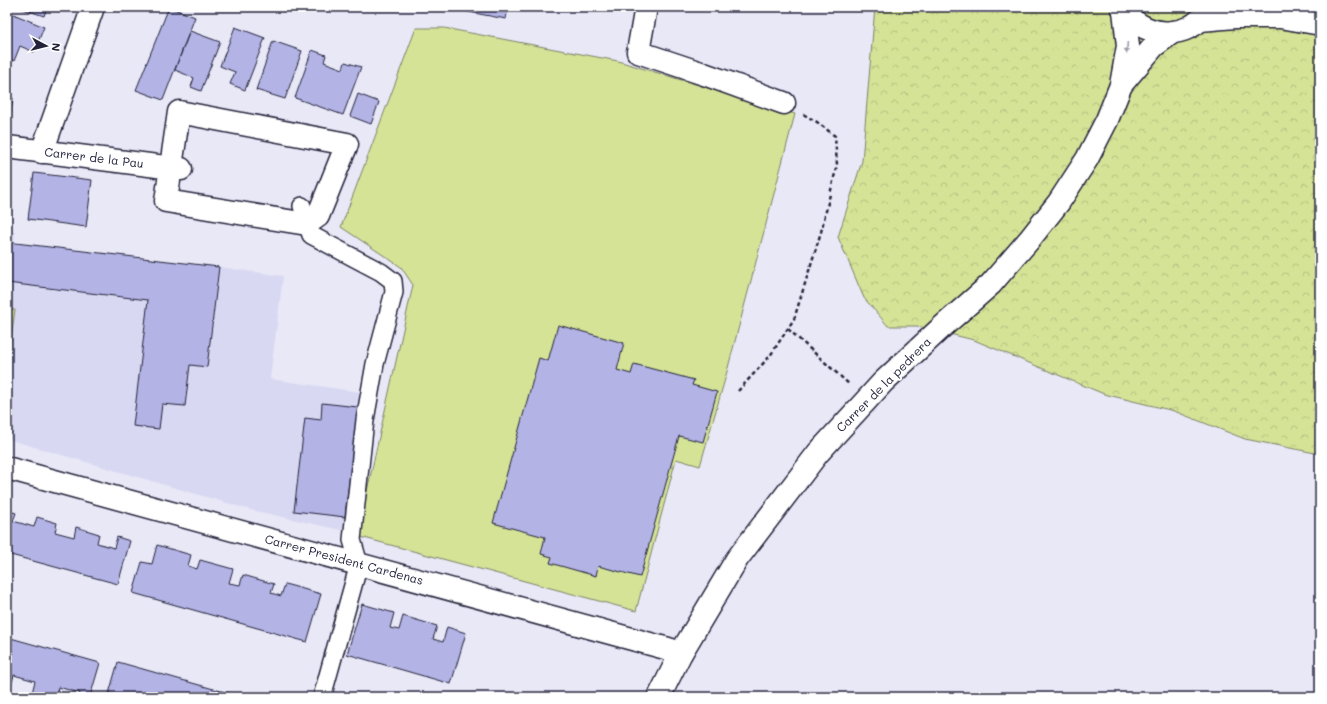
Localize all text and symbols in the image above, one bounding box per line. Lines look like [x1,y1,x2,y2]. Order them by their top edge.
north arrow [26,26,66,66]
text: N [48,42,64,52]
one-way arrow [1123,42,1130,54]
street label: Carrer de la Pau [44,143,145,171]
street label: Carrer de la pedrera [832,333,934,435]
street label: Carrer President Cardenas [263,530,425,588]

